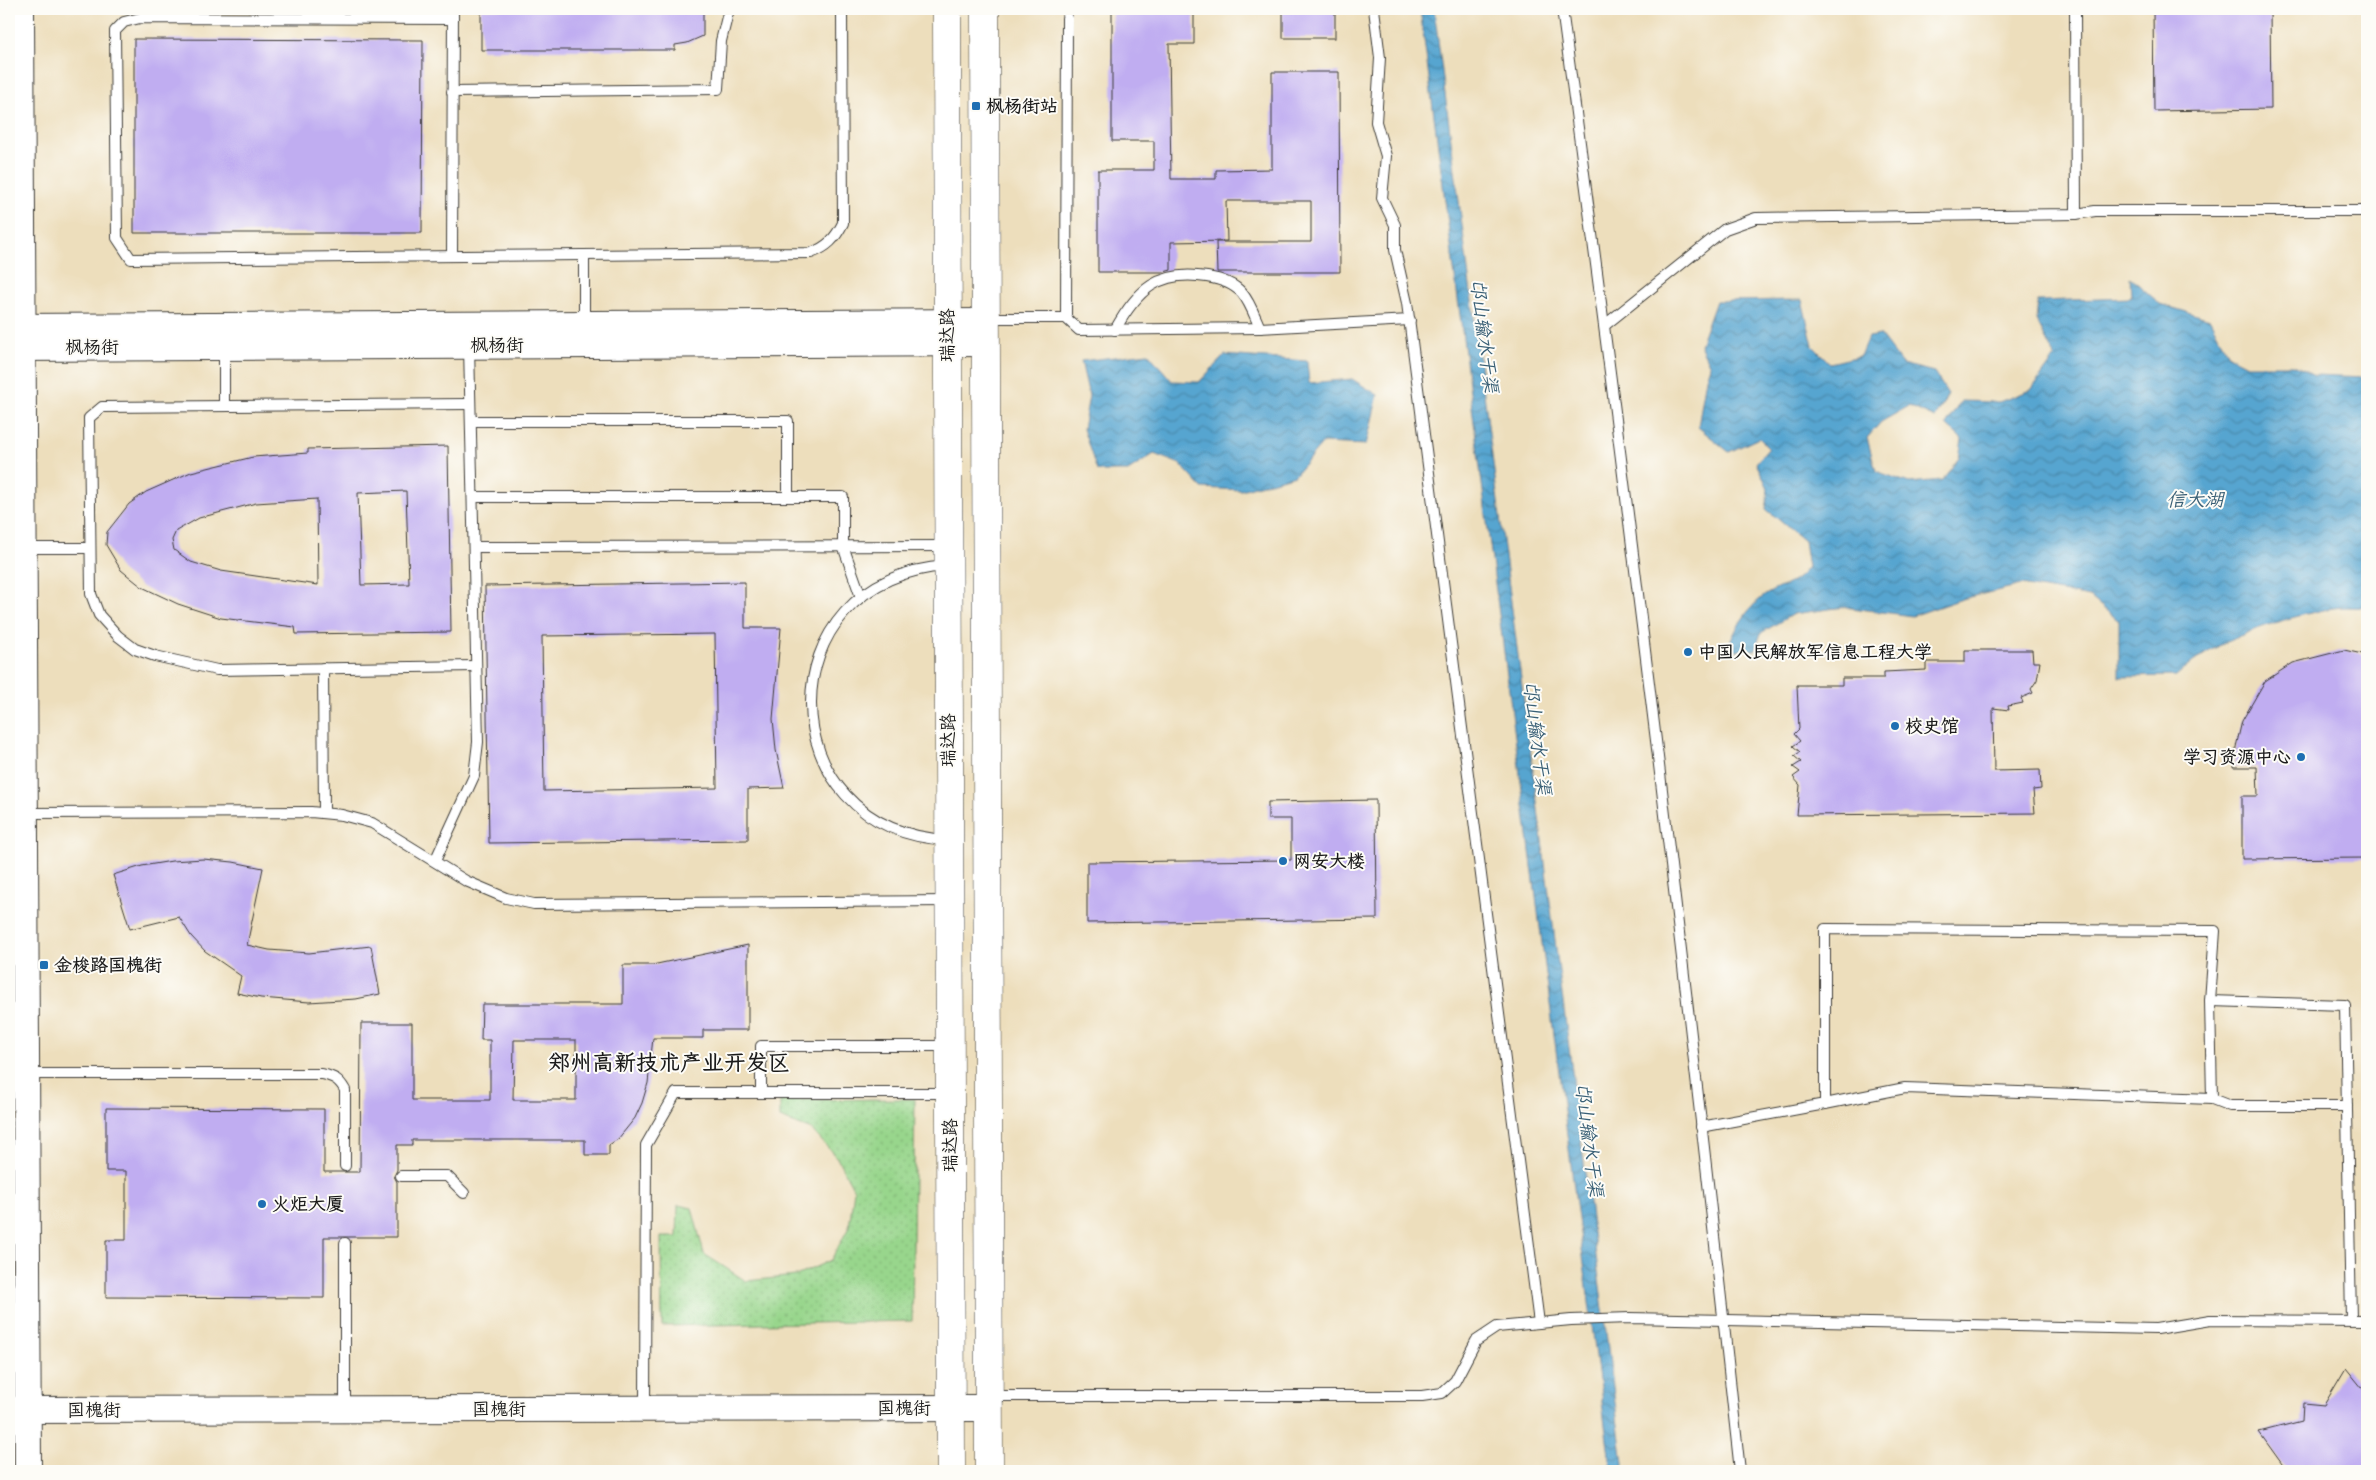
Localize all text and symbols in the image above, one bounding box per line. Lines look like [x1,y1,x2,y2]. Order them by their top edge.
place label: 枫杨街站 [986,97,1058,119]
marker: 枫杨街站 [970,100,982,112]
water label: 邙山输水干渠 [1463,278,1501,396]
street label: 瑞达路 [938,308,960,362]
street label: 枫杨街 [470,336,524,358]
street label: 枫杨街 [65,338,119,360]
water label: 信大湖 [2166,490,2225,514]
place label: 中国人民解放军信息工程大学 [1698,643,1932,665]
marker: 中国人民解放军信息工程大学 [1682,646,1694,658]
water label: 邙山输水干渠 [1516,680,1554,798]
street label: 瑞达路 [939,713,961,767]
place label: 校史馆 [1905,717,1959,739]
marker: 校史馆 [1889,720,1901,732]
place label: 学习资源中心 [2183,748,2291,770]
marker: 学习资源中心 [2295,751,2307,763]
place label: 网安大楼 [1293,852,1365,874]
marker: 网安大楼 [1277,855,1289,867]
place label: 金梭路国槐街 [54,956,162,978]
marker: 金梭路国槐街 [38,959,50,971]
district label: 郑州高新技术产业开发区 [548,1051,790,1079]
water label: 邙山输水干渠 [1568,1082,1606,1200]
street label: 瑞达路 [941,1118,963,1172]
place label: 火炬大厦 [272,1195,344,1217]
marker: 火炬大厦 [256,1198,268,1210]
street label: 国槐街 [877,1399,931,1421]
street label: 国槐街 [472,1400,526,1422]
street label: 国槐街 [67,1401,121,1423]

